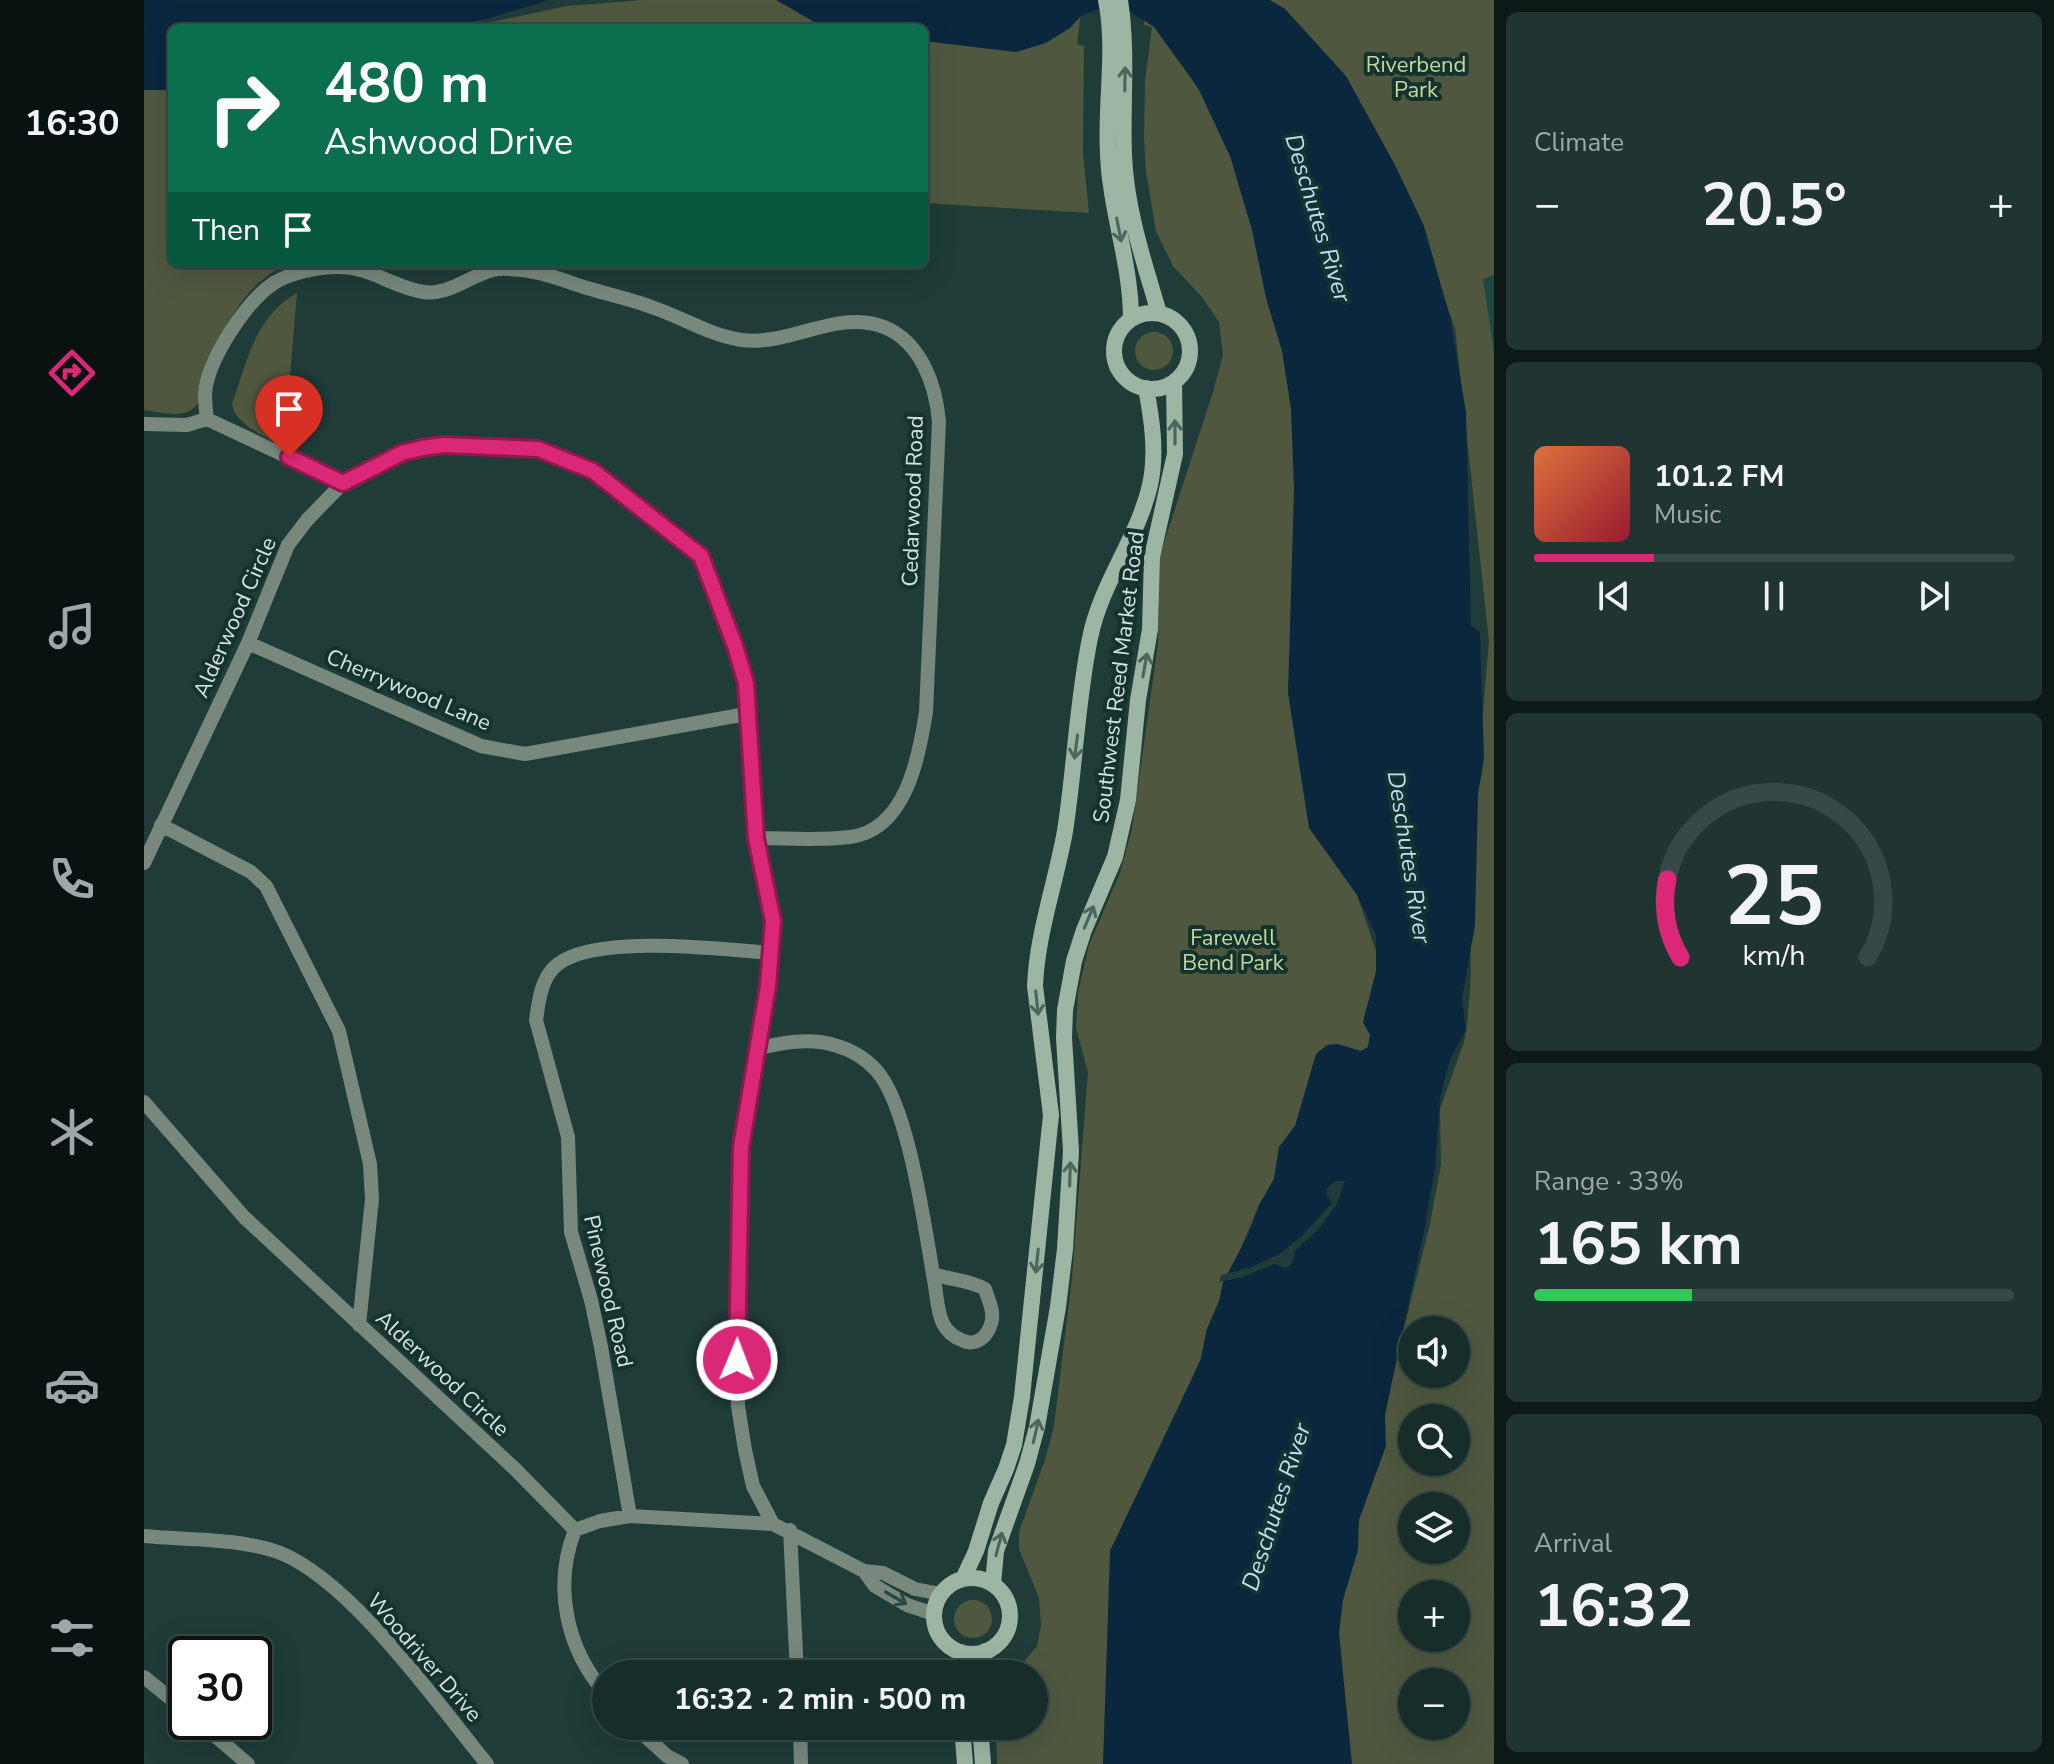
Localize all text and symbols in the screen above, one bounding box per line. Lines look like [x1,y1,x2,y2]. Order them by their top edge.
text: 480 m [324,45,489,122]
park label: Riverbend Park [1366,50,1466,105]
icon: right [192,56,296,160]
one-way arrow [1117,66,1133,93]
text: 16:30 [24,99,120,148]
text: Ashwood Drive [324,118,573,167]
text: Climate [1534,125,1624,160]
water label: Deschutes River [1277,130,1359,307]
text: 20.5° [1701,164,1847,246]
text: − [1534,175,1560,235]
text: + [1988,175,2014,235]
icon: arrive [276,208,320,252]
text: Then [192,210,260,251]
one-way arrow [1113,216,1128,242]
icon: directions [44,345,100,401]
pin [255,375,323,457]
icon: arrive [267,387,311,431]
street label: Cedarwood Road [895,415,931,587]
one-way arrow [1167,419,1183,446]
text: 101.2 FM [1654,456,1784,497]
text: Music [1654,497,1721,532]
street label: Southwest Reed Market Road [1086,530,1152,825]
street label: Alderwood Circle [186,532,284,702]
icon: previous [1592,574,1636,618]
icon: pause [1752,574,1796,618]
icon: next [1912,574,1956,618]
icon: music [44,598,100,654]
street label: Cherrywood Lane [322,642,496,738]
one-way arrow [1138,653,1153,679]
one-way arrow [1068,734,1083,759]
water label: Deschutes River [1380,768,1439,947]
text: 25 [1724,840,1824,953]
icon: phone [44,851,100,907]
one-way arrow [1082,905,1097,929]
park label: Farewell Bend Park [1182,923,1285,978]
text: km/h [1743,936,1805,975]
one-way arrow [1030,989,1045,1016]
icon: climate [44,1104,100,1160]
one-way arrow [1062,1161,1078,1188]
text: Range · 33% [1534,1164,1684,1199]
text: 165 km [1534,1203,1743,1285]
street label: Pinewood Road [576,1212,640,1370]
one-way arrow [1029,1247,1044,1274]
street label: Alderwood Circle [369,1304,516,1444]
map controls [1398,1316,1470,1740]
button: sound [1398,1316,1470,1388]
position arrow [695,1318,779,1402]
icon: car [44,1357,100,1413]
button: search [1398,1404,1470,1476]
water label: Deschutes River [1234,1418,1319,1595]
one-way arrow [1029,1419,1044,1444]
button: layers [1398,1492,1470,1564]
text: Arrival [1534,1526,1612,1561]
one-way arrow [993,1531,1008,1557]
text: 16:32 [1534,1565,1693,1647]
button: + [1398,1580,1470,1652]
street label: Woodriver Drive [360,1587,489,1729]
one-way arrow [884,1590,907,1606]
icon: filters [44,1610,100,1666]
speed limit sign: 30 [168,1636,272,1740]
button: − [1398,1668,1470,1740]
text: 16:32 · 2 min · 500 m [674,1679,966,1720]

